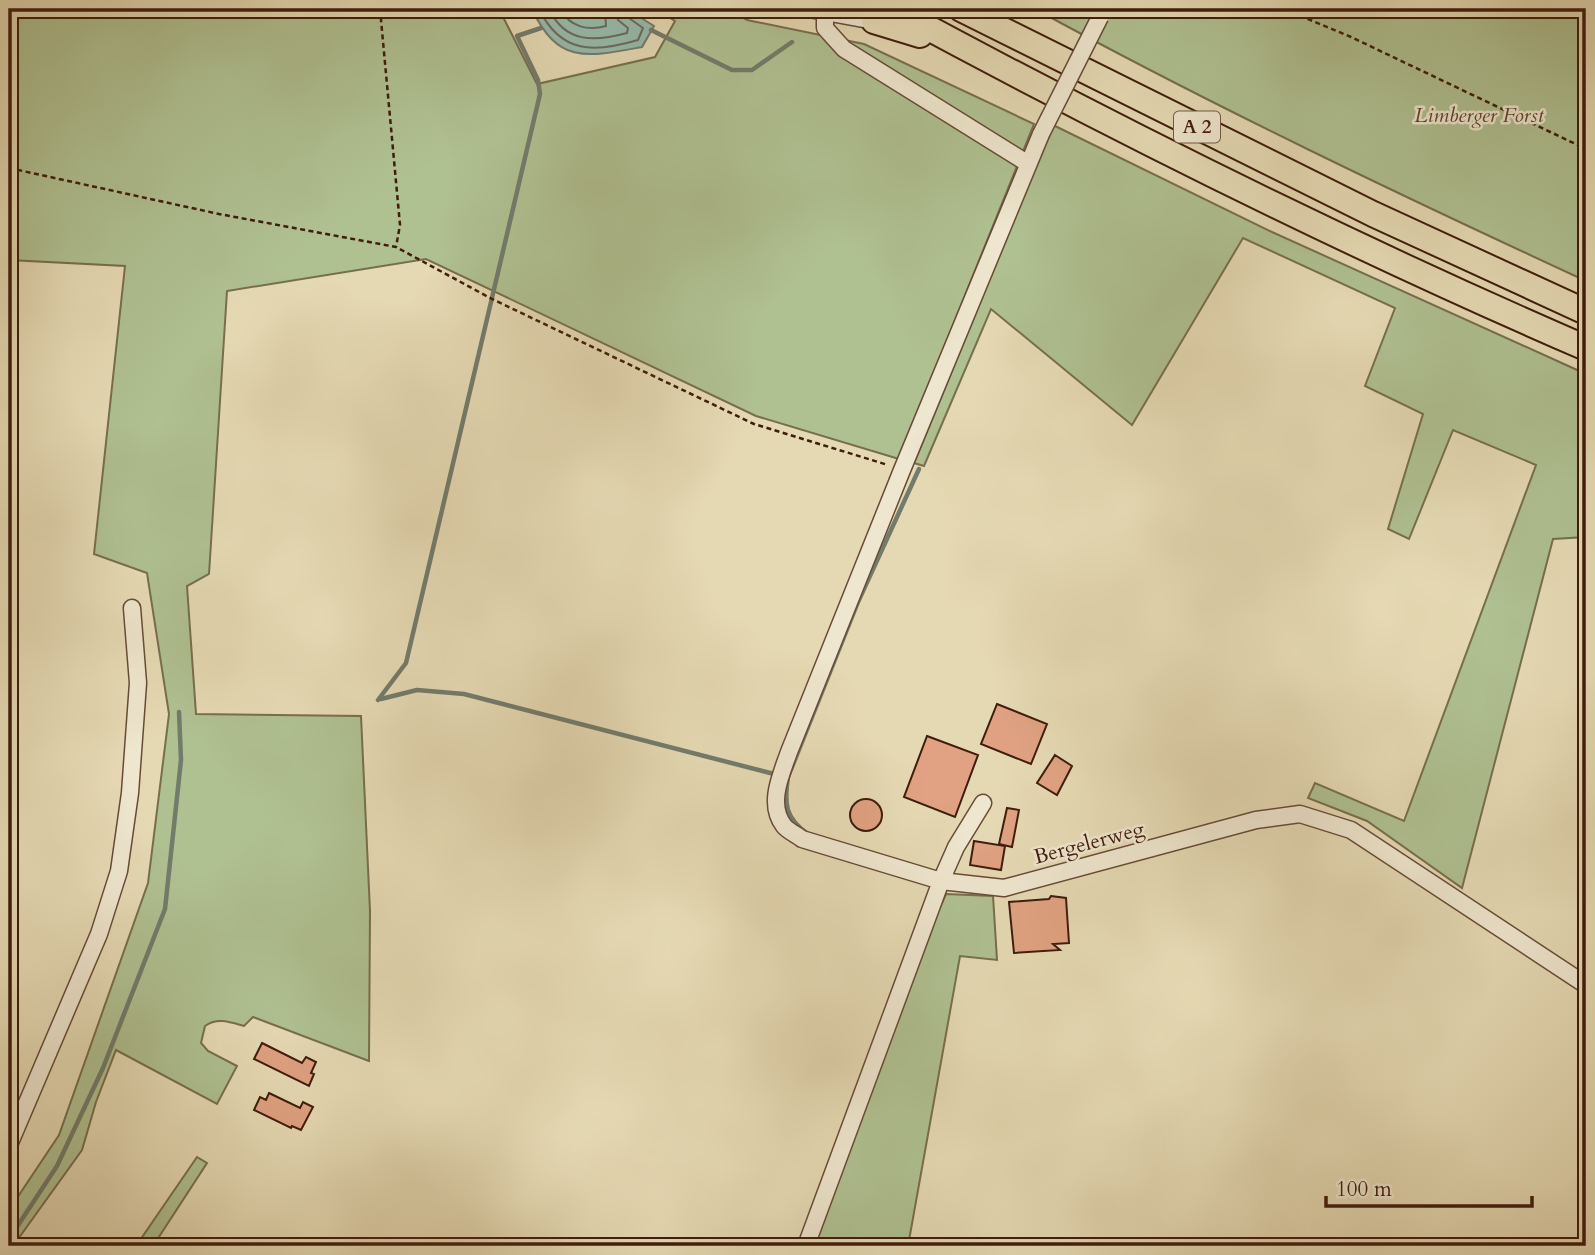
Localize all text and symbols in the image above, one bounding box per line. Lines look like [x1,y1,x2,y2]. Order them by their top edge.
park label: Limberger Forst [1414,101,1545,130]
road number: A 2 [1174,111,1220,142]
street label: Bergelerweg [1030,814,1148,872]
scale bar [1326,1164,1532,1208]
text: 100 m [1336,1175,1392,1204]

